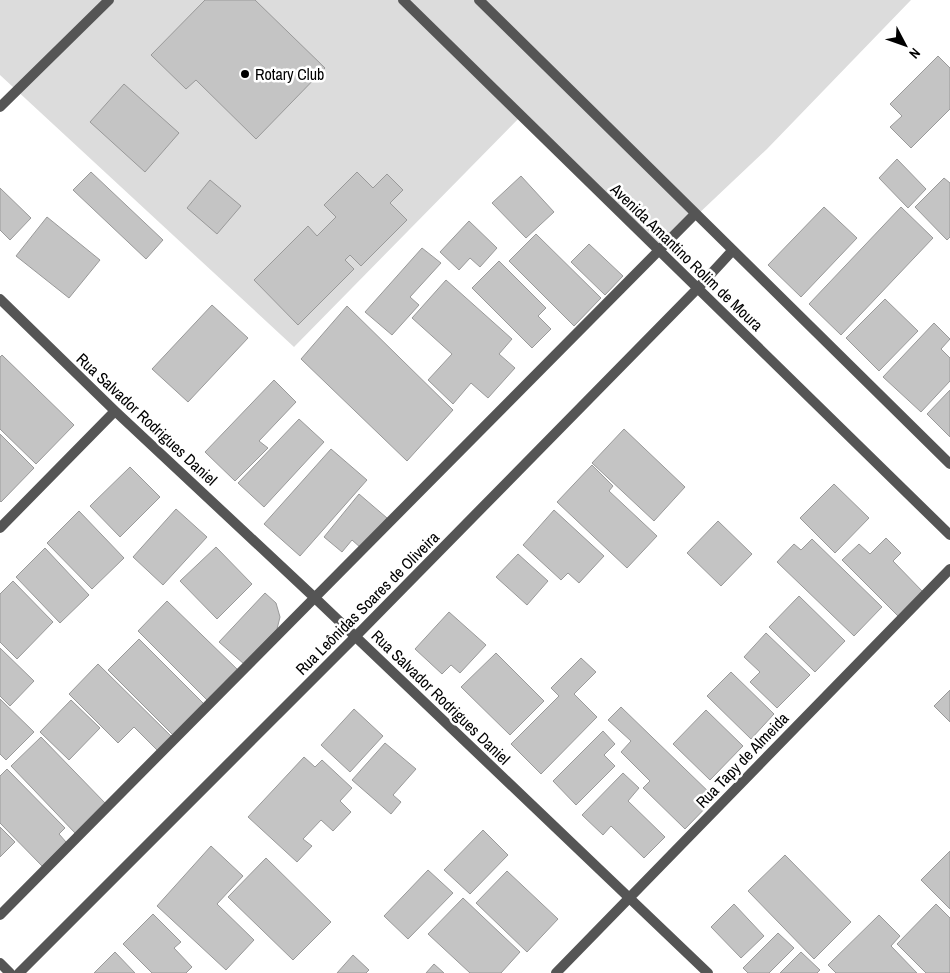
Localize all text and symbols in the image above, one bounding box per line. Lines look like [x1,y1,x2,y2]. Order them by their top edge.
north arrow [880,20,930,70]
text: N [905,44,924,63]
place label: Rotary Club [255,63,324,85]
marker: Rotary Club [239,68,251,80]
street label: Avenida Amantino Rolim de Moura [605,178,769,336]
street label: Rua Salvador Rodrigues Daniel [72,348,222,490]
street label: Rua Leônidas Soares de Oliveira [290,526,444,680]
street label: Rua Salvador Rodrigues Daniel [367,625,515,769]
street label: Rua Tapy de Almeida [691,707,794,813]

